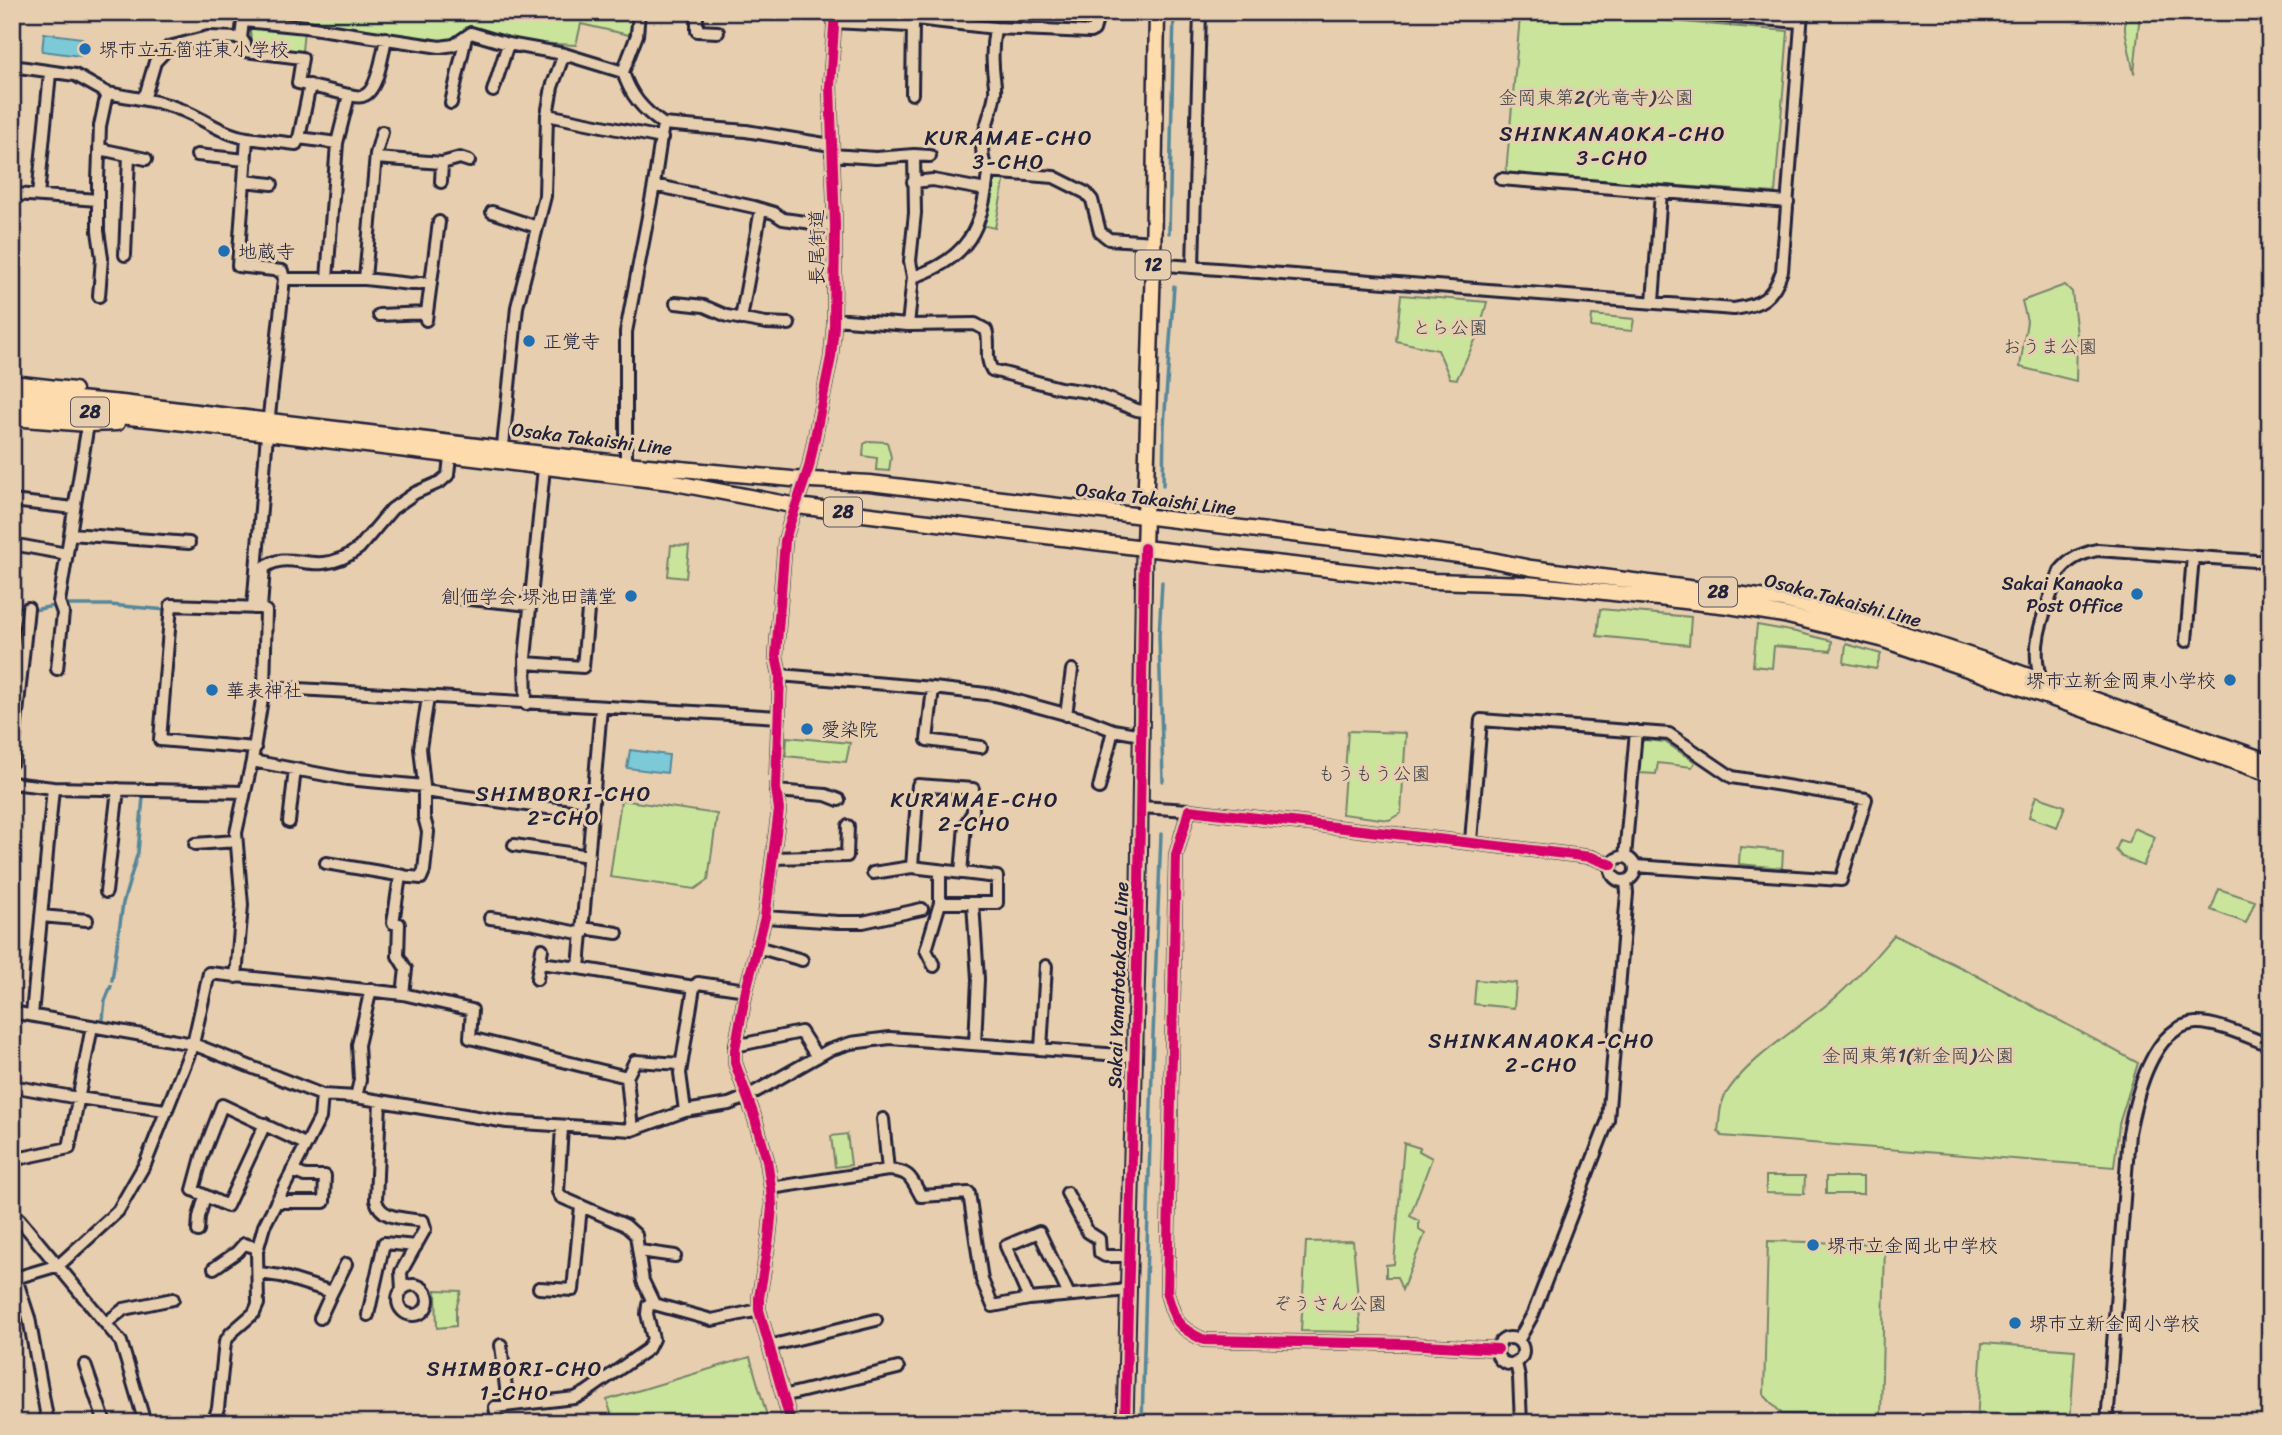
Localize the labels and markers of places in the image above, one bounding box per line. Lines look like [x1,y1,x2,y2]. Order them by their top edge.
place label: 堺市立五箇荘東小学校 [99,33,289,66]
marker: 堺市立五箇荘東小学校 [77,41,93,57]
place label: 地蔵寺 [238,235,295,268]
marker: 地蔵寺 [216,243,232,259]
place label: 正覚寺 [543,325,600,358]
marker: 正覚寺 [521,333,537,349]
place label: Sakai Kanaoka Post Office [2002,567,2123,622]
place label: 創価学会 堺池田講堂 [441,580,617,613]
marker: Sakai Kanaoka Post Office [2129,586,2145,602]
marker: 創価学会 堺池田講堂 [623,588,639,604]
place label: 堺市立新金岡東小学校 [2026,664,2216,697]
marker: 堺市立新金岡東小学校 [2222,672,2238,688]
place label: 華表神社 [226,674,302,707]
marker: 華表神社 [204,682,220,698]
place label: 愛染院 [821,713,878,746]
marker: 愛染院 [799,721,815,737]
place label: 堺市立金岡北中学校 [1827,1229,1998,1262]
marker: 堺市立金岡北中学校 [1805,1237,1821,1253]
place label: 堺市立新金岡小学校 [2029,1307,2200,1340]
marker: 堺市立新金岡小学校 [2007,1315,2023,1331]

